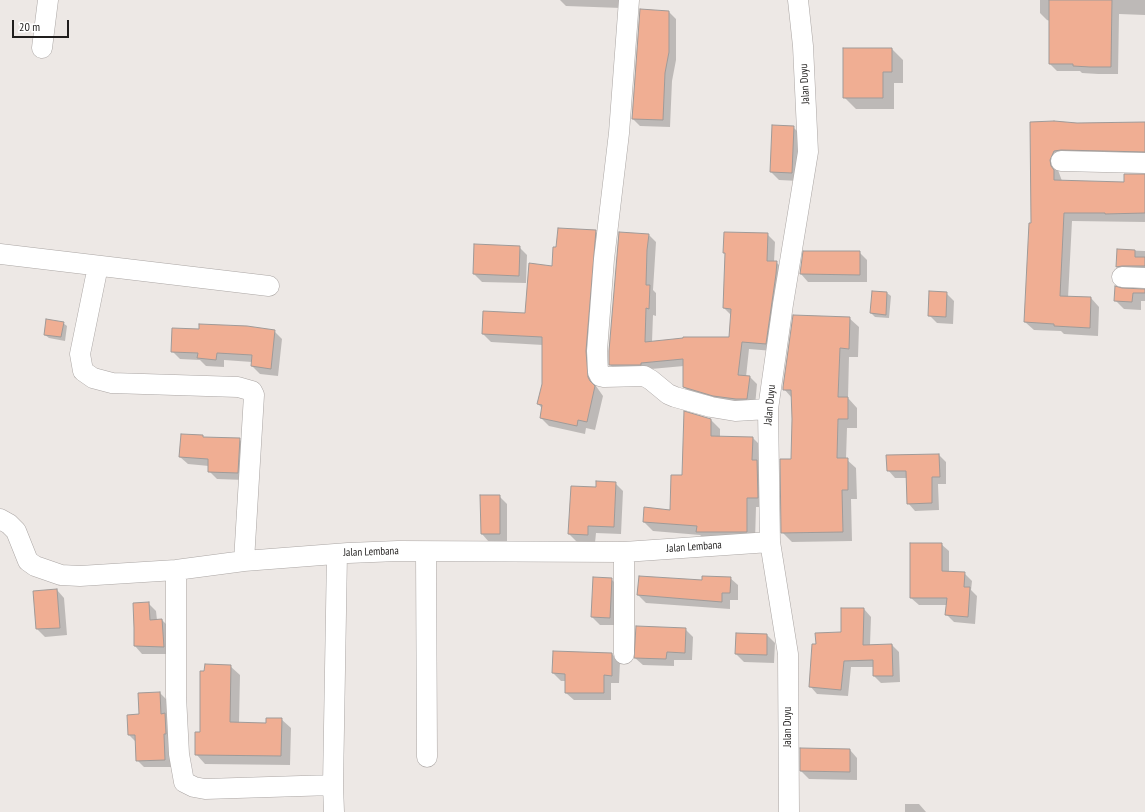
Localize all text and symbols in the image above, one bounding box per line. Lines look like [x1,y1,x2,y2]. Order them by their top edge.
scale bar [14,12,71,38]
text: 20 m [19,19,40,34]
street label: Jalan Duyu [797,63,813,105]
street label: Jalan Duyu [762,384,778,426]
street label: Jalan Lembana [666,538,722,556]
street label: Jalan Lembana [343,544,399,560]
street label: Jalan Duyu [781,707,795,747]

